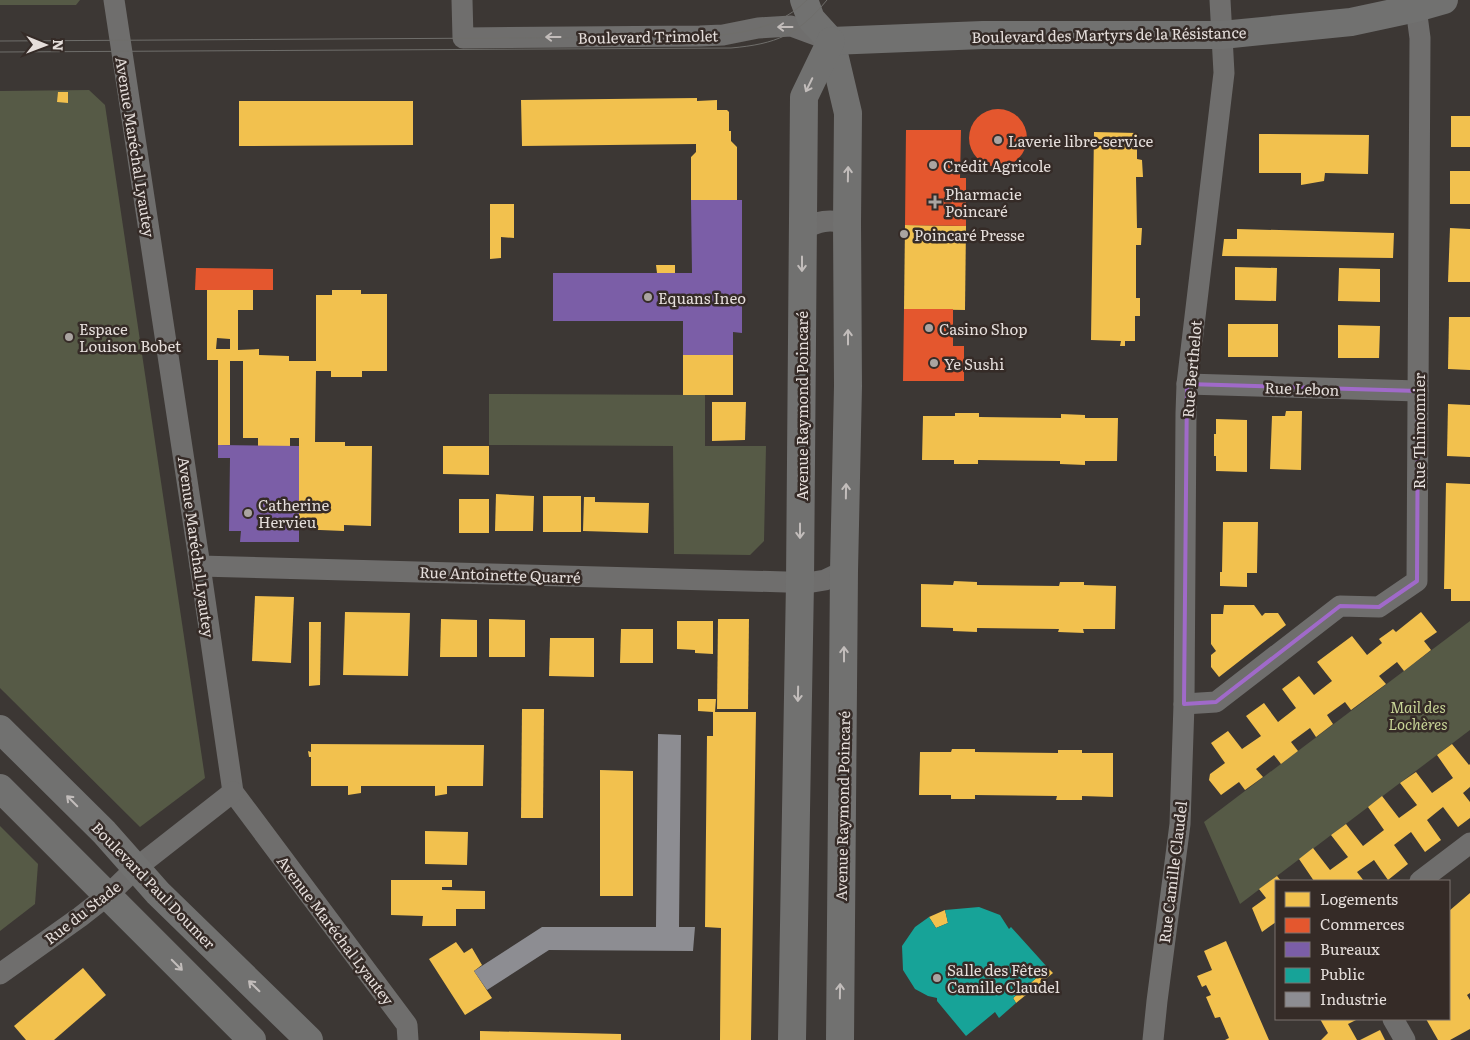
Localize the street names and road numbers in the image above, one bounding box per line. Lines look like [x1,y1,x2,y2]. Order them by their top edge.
street label: Boulevard des Martyrs de la Résistance [971,20,1247,48]
street label: Boulevard Trimolet [578,23,718,49]
street label: Avenue Maréchal Lyautey [110,55,162,239]
street label: Avenue Raymond Poincaré [790,311,813,501]
street label: Rue Berthelot [1175,319,1207,419]
street label: Rue Thimonnier [1407,373,1430,489]
street label: Rue Lebon [1264,375,1340,401]
street label: Avenue Maréchal Lyautey [173,455,221,639]
street label: Rue Antoinette Quarré [419,560,581,588]
street label: Avenue Raymond Poincaré [829,711,855,901]
street label: Rue Camille Claudel [1152,800,1192,944]
street label: Boulevard Paul Doumer [87,816,221,954]
street label: Avenue Maréchal Lyautey [272,850,400,1010]
street label: Rue du Stade [39,875,125,949]

